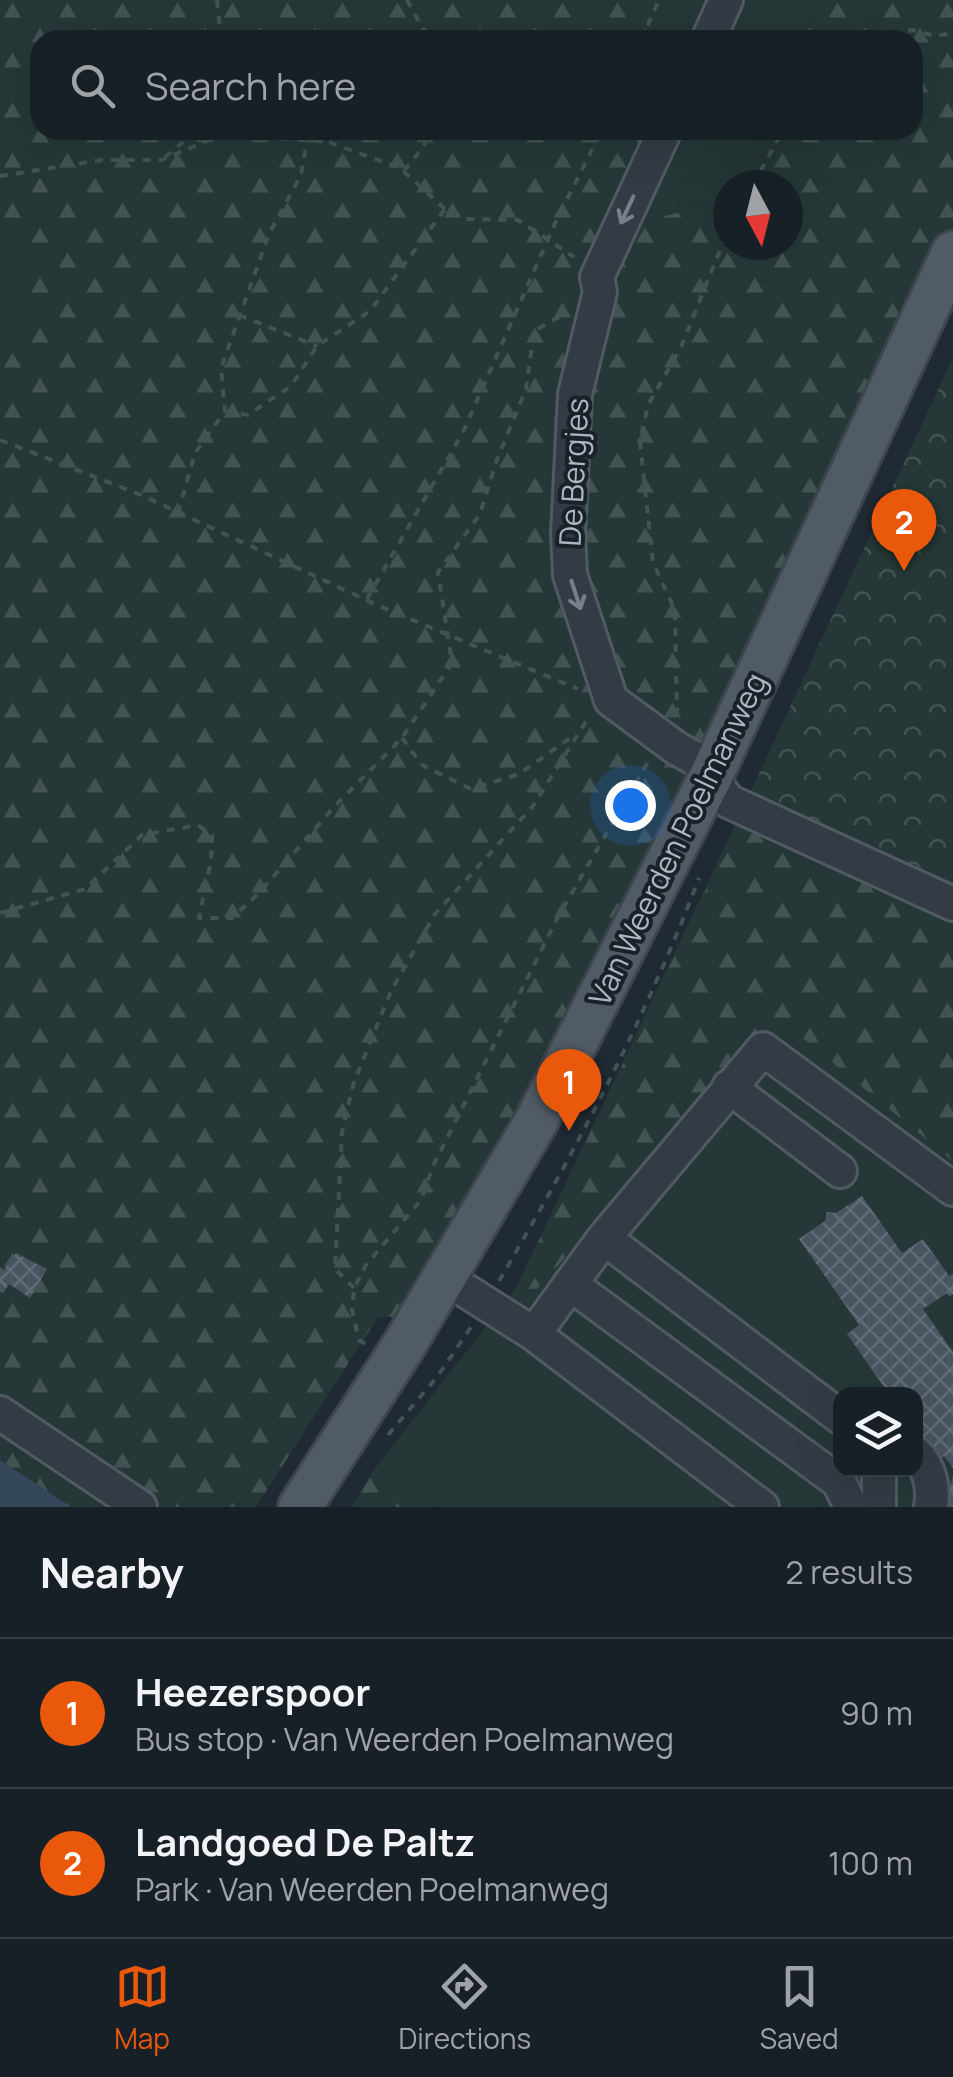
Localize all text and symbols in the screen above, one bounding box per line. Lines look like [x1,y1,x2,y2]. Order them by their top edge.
search box [30,30,923,140]
icon: search [65,58,120,113]
text: Search here [145,59,356,111]
north arrow [713,170,803,260]
one-way arrow [617,194,636,224]
street label: De Bergjes [549,397,597,547]
pin: 2 [872,488,936,571]
one-way arrow [569,579,587,611]
street label: Van Weerden Poelmanweg [578,666,776,1012]
your location [605,780,656,831]
pin: 1 [536,1048,602,1131]
map controls [833,1387,923,1477]
button: layers [833,1387,923,1477]
text: Nearby [40,1543,184,1601]
text: 2 results [786,1550,913,1594]
text: Heezerspoor [135,1665,370,1717]
text: 1 [65,1691,80,1735]
text: 90 m [840,1691,913,1735]
text: Bus stop · Van Weerden Poelmanweg [135,1717,674,1761]
text: Landgoed De Paltz [135,1815,475,1867]
text: 2 [63,1841,82,1885]
text: 100 m [828,1841,913,1885]
text: Park · Van Weerden Poelmanweg [135,1867,609,1911]
tab: Map [114,1959,170,2057]
tab: Directions [399,1959,531,2057]
tab: Saved [760,1959,839,2057]

